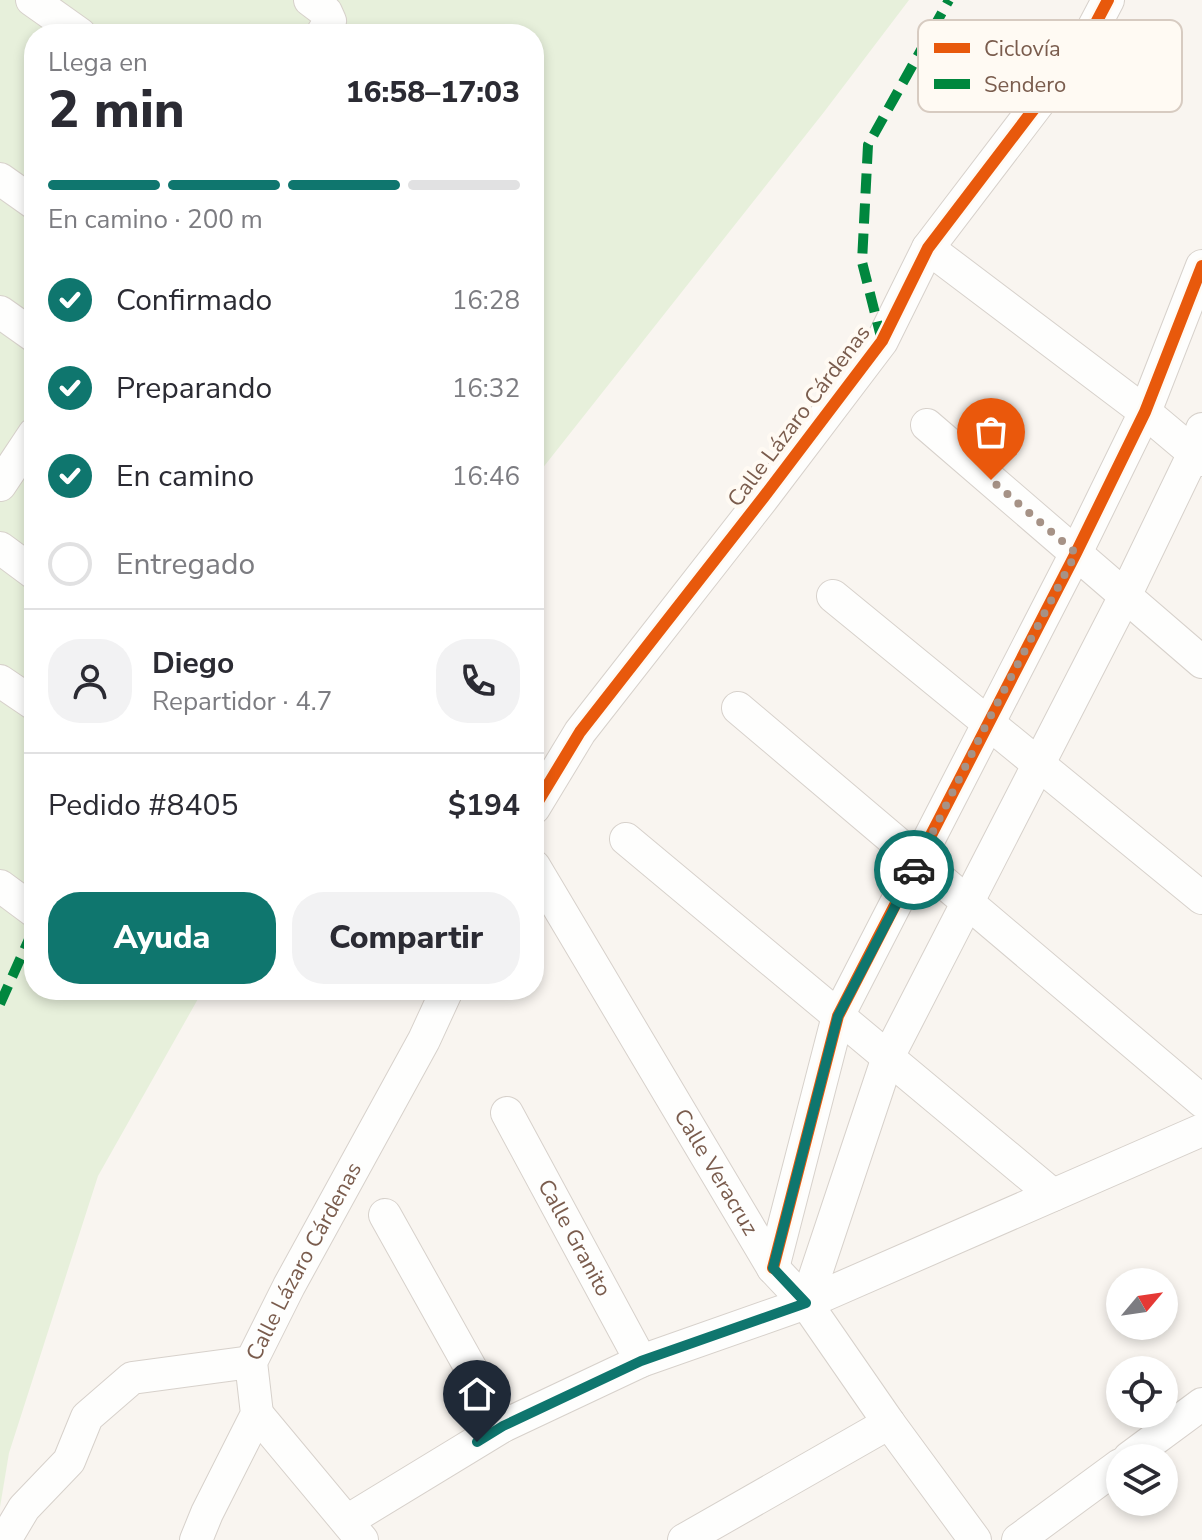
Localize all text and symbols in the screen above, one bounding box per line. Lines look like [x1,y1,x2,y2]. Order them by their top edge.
legend [918,20,1182,112]
text: Ciclovía [984,34,1061,64]
text: Llega en [48,45,148,80]
text: Sendero [984,70,1066,100]
text: 16:58–17:03 [345,72,520,113]
text: 2 min [48,74,185,145]
text: En camino · 200 m [48,202,263,237]
icon: check [48,278,92,322]
text: Confirmado [116,280,272,321]
text: 16:28 [452,283,520,318]
street label: Calle Lázaro Cárdenas [721,319,877,513]
icon: check [48,366,92,410]
text: Preparando [116,368,272,409]
text: 16:32 [452,371,520,406]
pin [957,398,1025,480]
icon: bag [969,410,1013,454]
icon: check [48,454,92,498]
text: En camino [116,456,254,497]
text: 16:46 [452,459,520,494]
text: Entregado [116,544,255,585]
button: person [48,639,132,723]
button: phone [436,639,520,723]
text: Diego [152,643,234,684]
text: Repartidor · 4.7 [152,684,332,719]
text: Pedido #8405 [48,785,239,826]
text: $194 [448,785,520,826]
courier [874,830,954,910]
icon: car [892,848,936,892]
button: Ayuda [48,892,276,984]
button: Compartir [292,892,520,984]
street label: Calle Veracruz [667,1103,765,1241]
street label: Calle Lázaro Cárdenas [239,1157,369,1366]
street label: Calle Granito [531,1174,618,1302]
north arrow [1106,1268,1178,1340]
map controls [1106,1268,1178,1516]
button: locate [1106,1356,1178,1428]
pin [443,1360,511,1442]
icon: home [455,1372,499,1416]
button: layers [1106,1444,1178,1516]

